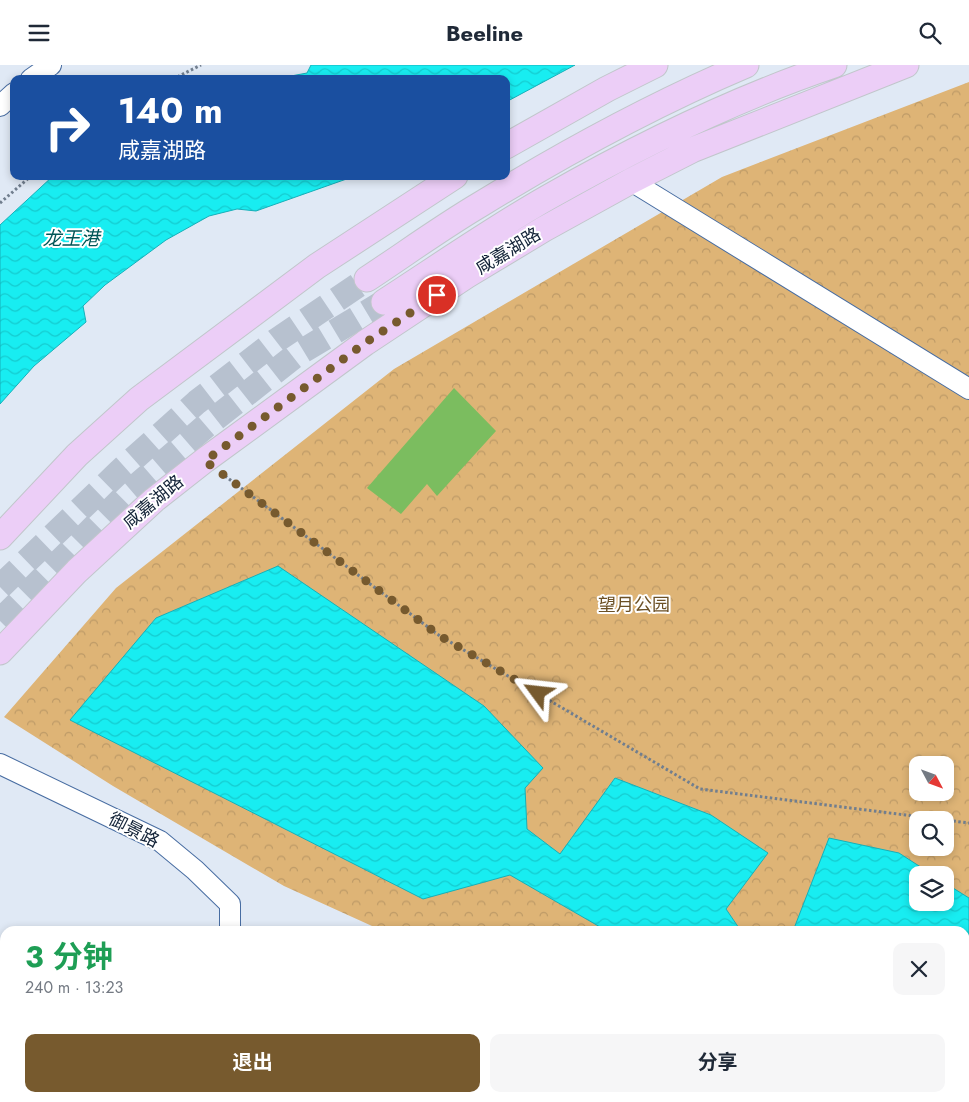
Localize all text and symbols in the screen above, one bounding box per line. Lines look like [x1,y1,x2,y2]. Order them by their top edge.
text: Beeline [446,17,523,49]
icon: menu [25,19,53,47]
icon: search [916,19,944,47]
text: 140 m [118,86,223,136]
icon: right [35,95,100,160]
text: 咸嘉湖路 [118,134,206,166]
street label: 咸嘉湖路 [470,221,546,281]
water label: 龙王港 [42,225,102,252]
pin [416,274,458,316]
icon: arrive [423,281,451,309]
street label: 咸嘉湖路 [117,469,189,535]
park label: 望月公园 [598,592,670,618]
position arrow [511,666,563,718]
north arrow [909,756,954,801]
map controls [909,756,954,911]
street label: 御景路 [104,806,164,854]
button: search [909,811,954,856]
button: layers [909,866,954,911]
text: 3 分钟 [25,935,113,978]
button: close [893,943,945,995]
text: 240 m · 13:23 [25,976,123,999]
button: 退出 [25,1034,480,1092]
button: 分享 [490,1034,945,1092]

